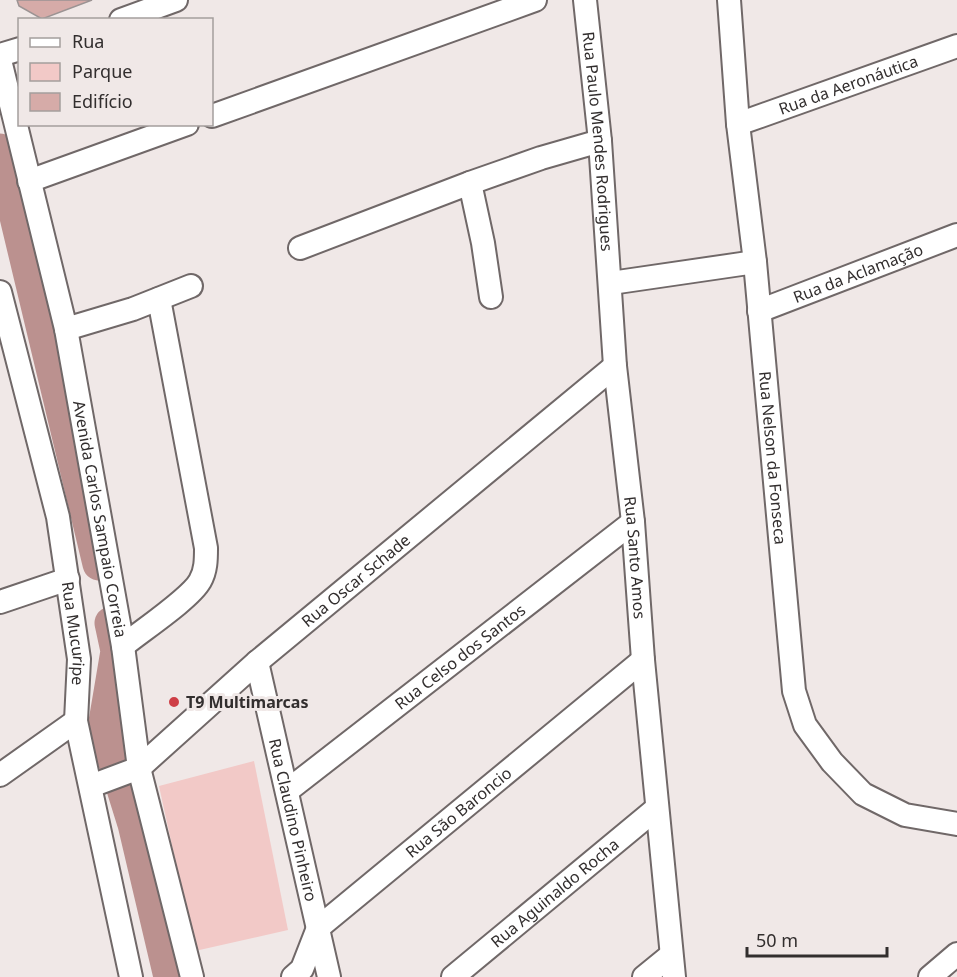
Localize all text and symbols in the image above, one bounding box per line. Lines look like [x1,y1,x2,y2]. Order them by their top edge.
legend [18,18,213,126]
text: Rua [72,29,104,53]
street label: Rua Paulo Mendes Rodrigues [577,30,618,252]
street label: Rua da Aeronáutica [775,50,921,120]
text: Parque [72,59,132,83]
text: Edifício [72,89,133,113]
street label: Rua da Aclamação [790,238,926,308]
street label: Rua Nelson da Fonseca [754,370,792,545]
street label: Avenida Carlos Sampaio Correia [68,399,132,639]
street label: Rua Santo Amos [619,495,651,620]
street label: Rua Oscar Schade [297,529,415,632]
street label: Rua Mucuripe [57,580,90,686]
street label: Rua Celso dos Santos [390,599,530,714]
place label: T9 Multimarcas [186,691,308,713]
marker: T9 Multimarcas [167,695,181,709]
street label: Rua Claudino Pinheiro [264,736,322,904]
street label: Rua São Baroncio [401,762,516,863]
street label: Rua Aguinaldo Rocha [486,833,623,952]
scale bar [747,920,886,958]
text: 50 m [756,928,798,952]

